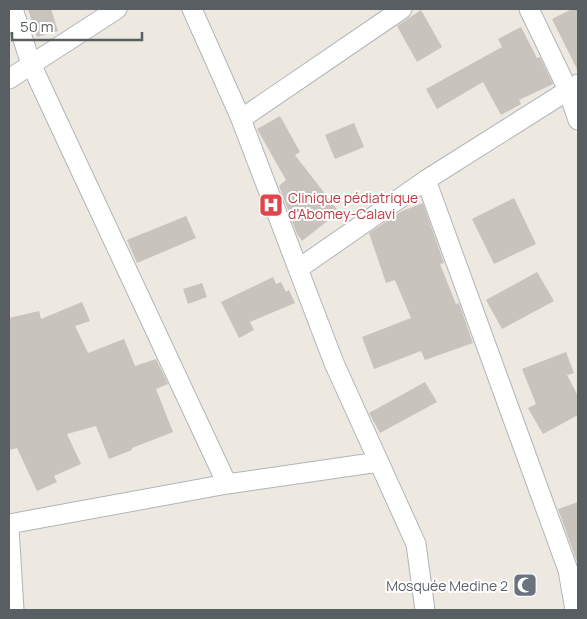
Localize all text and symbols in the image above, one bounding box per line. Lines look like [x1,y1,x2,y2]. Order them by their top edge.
scale bar [12,10,142,42]
text: 50 m [20,16,54,37]
place label: Clinique pédiatrique d’Abomey-Calavi [288,188,418,223]
hospital icon: Clinique pédiatrique d’Abomey-Calavi [258,192,284,218]
mosque icon: Mosquée Medine 2 [512,572,538,598]
place label: Mosquée Medine 2 [386,576,508,595]

